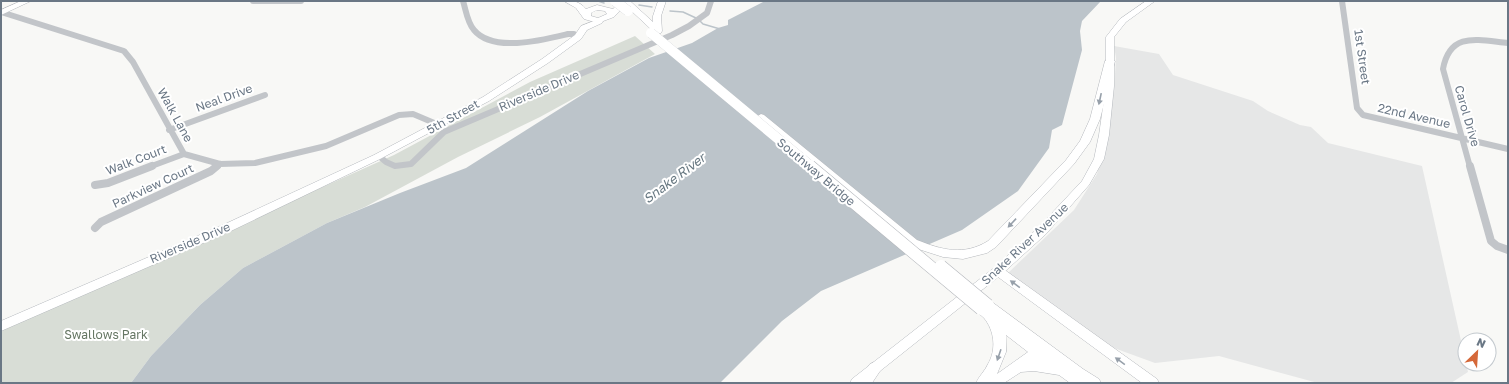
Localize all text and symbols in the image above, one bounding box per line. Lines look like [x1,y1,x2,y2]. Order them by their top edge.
street label: 1st Street [1351,28,1374,86]
street label: Riverside Drive [496,67,581,114]
street label: Neal Drive [193,80,254,115]
street label: Carol Drive [1452,83,1483,148]
street label: Walk Lane [154,85,196,144]
one-way arrow [1096,93,1102,105]
street label: 5th Street [424,96,482,137]
street label: 22nd Avenue [1376,100,1452,131]
street label: Southway Bridge [774,135,859,209]
street label: Walk Court [103,141,168,178]
water label: Snake River [640,148,710,207]
street label: Parkview Court [110,160,196,211]
street label: Snake River Avenue [978,200,1071,288]
one-way arrow [1007,218,1017,228]
street label: Riverside Drive [147,219,232,266]
one-way arrow [1010,280,1021,288]
park label: Swallows Park [64,327,148,342]
north arrow [1457,332,1497,372]
text: N [1475,335,1488,350]
one-way arrow [996,349,1002,361]
one-way arrow [1115,357,1125,365]

